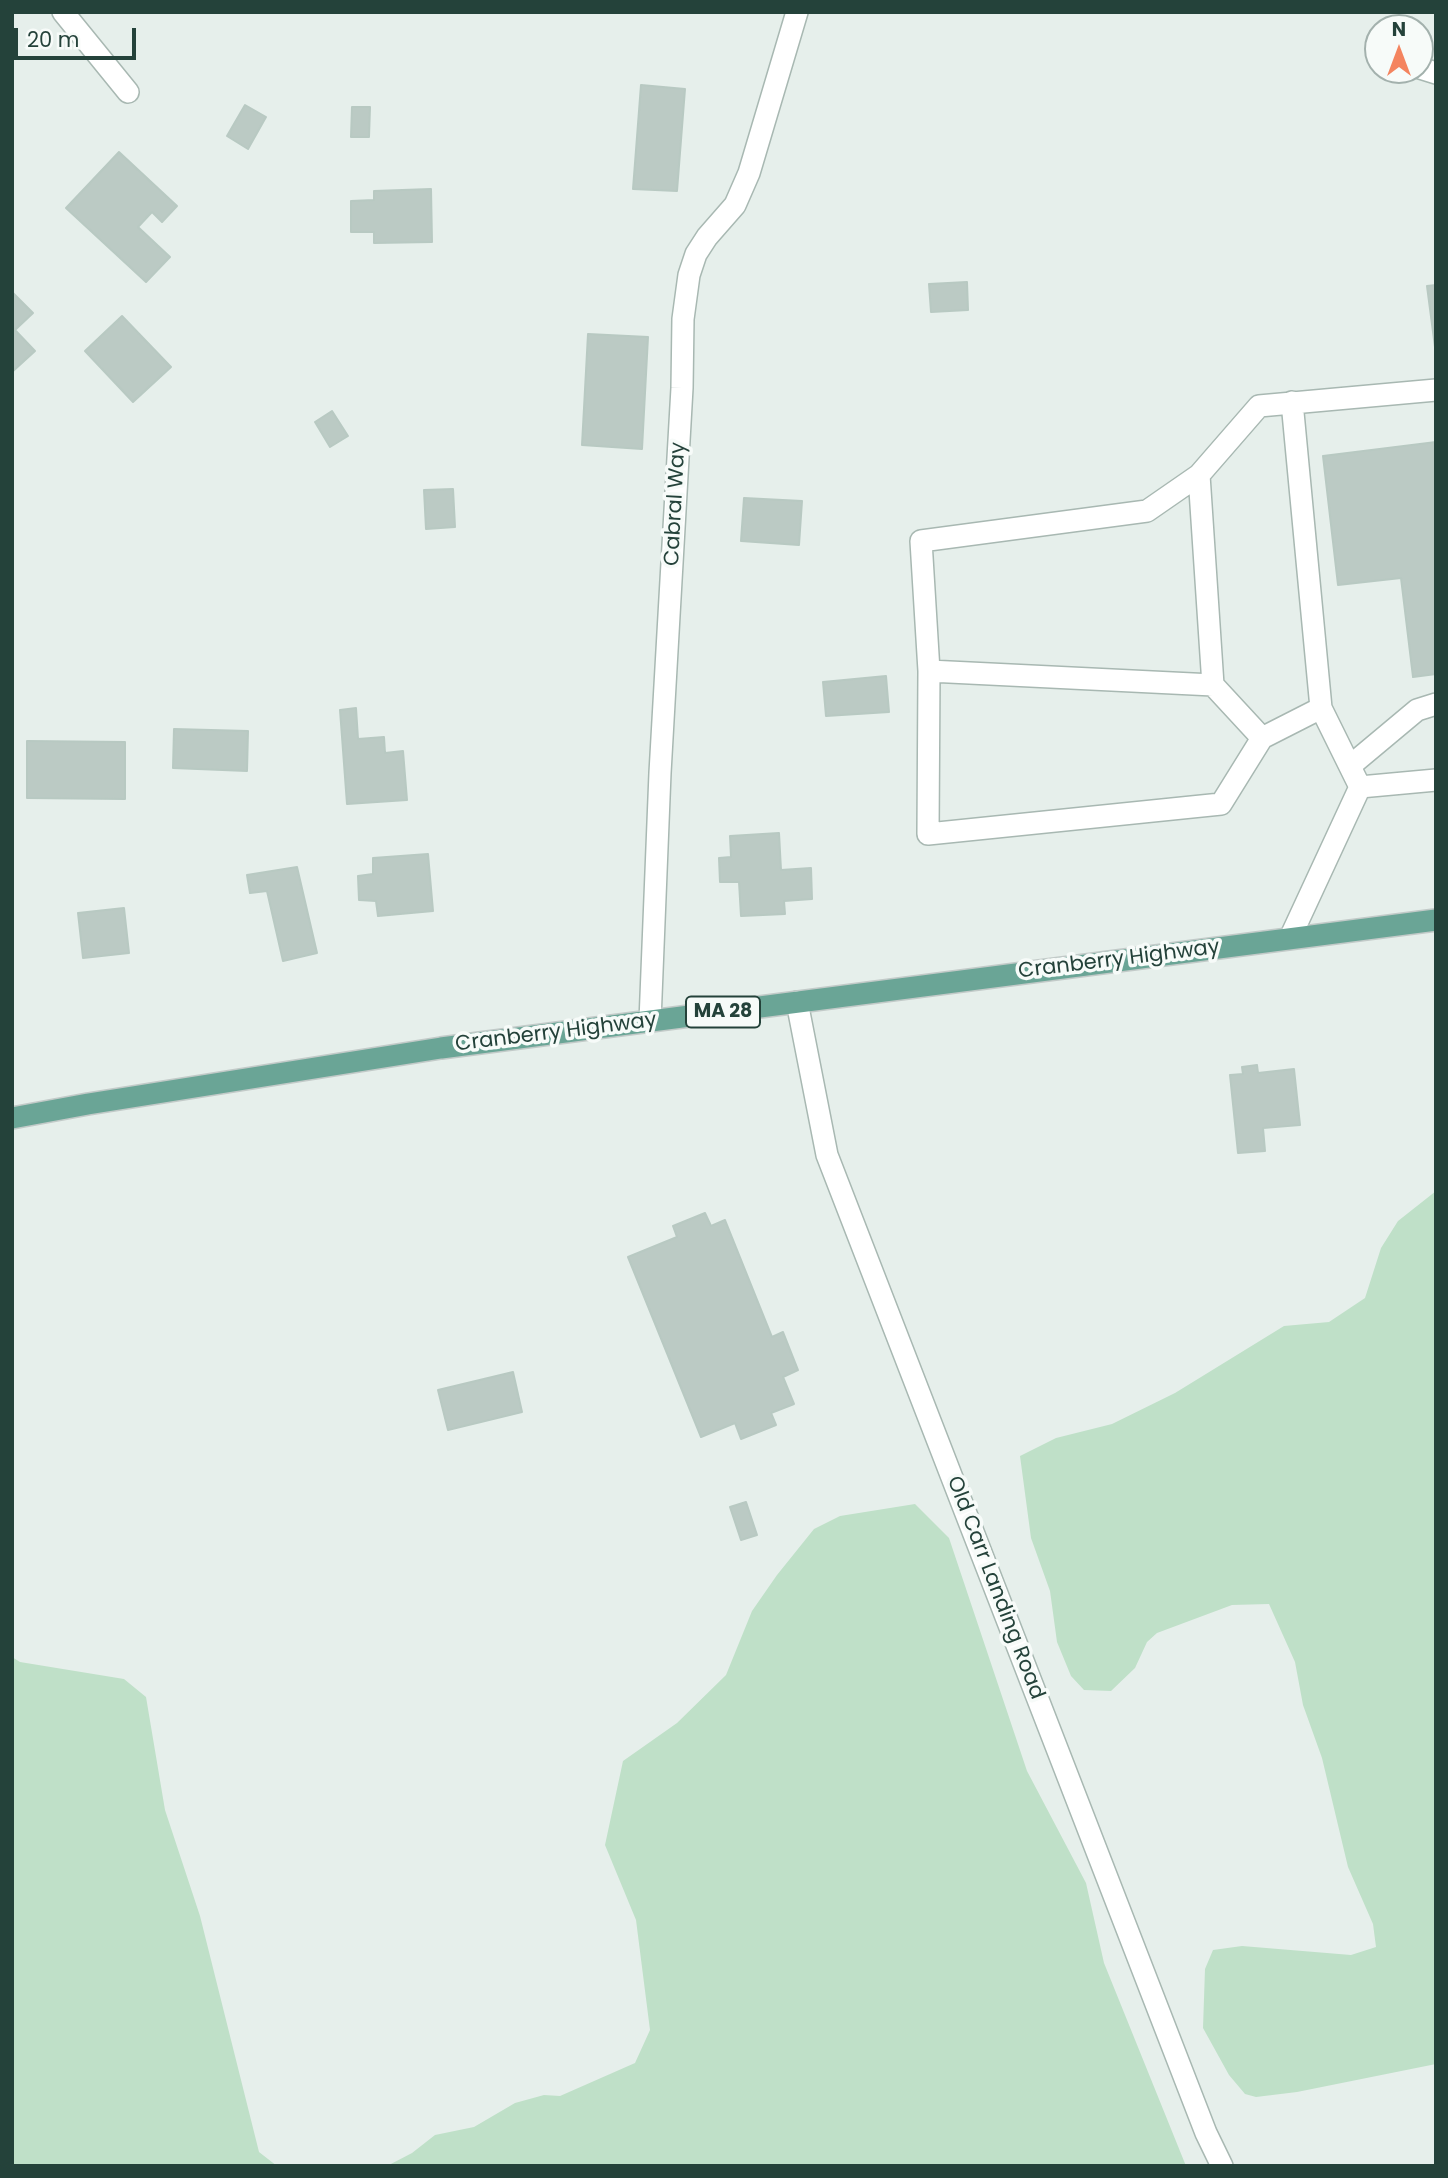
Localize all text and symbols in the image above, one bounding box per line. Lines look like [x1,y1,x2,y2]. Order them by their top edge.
scale bar [18,14,140,58]
north arrow [1364,14,1434,84]
text: N [1392,16,1406,43]
text: 20 m [27,25,80,54]
street label: Cabral Way [660,441,692,567]
street label: Cranberry Highway [1017,935,1221,985]
road number: MA 28 [686,996,760,1028]
street label: Cranberry Highway [454,1008,658,1058]
street label: Old Carr Landing Road [941,1473,1049,1703]

